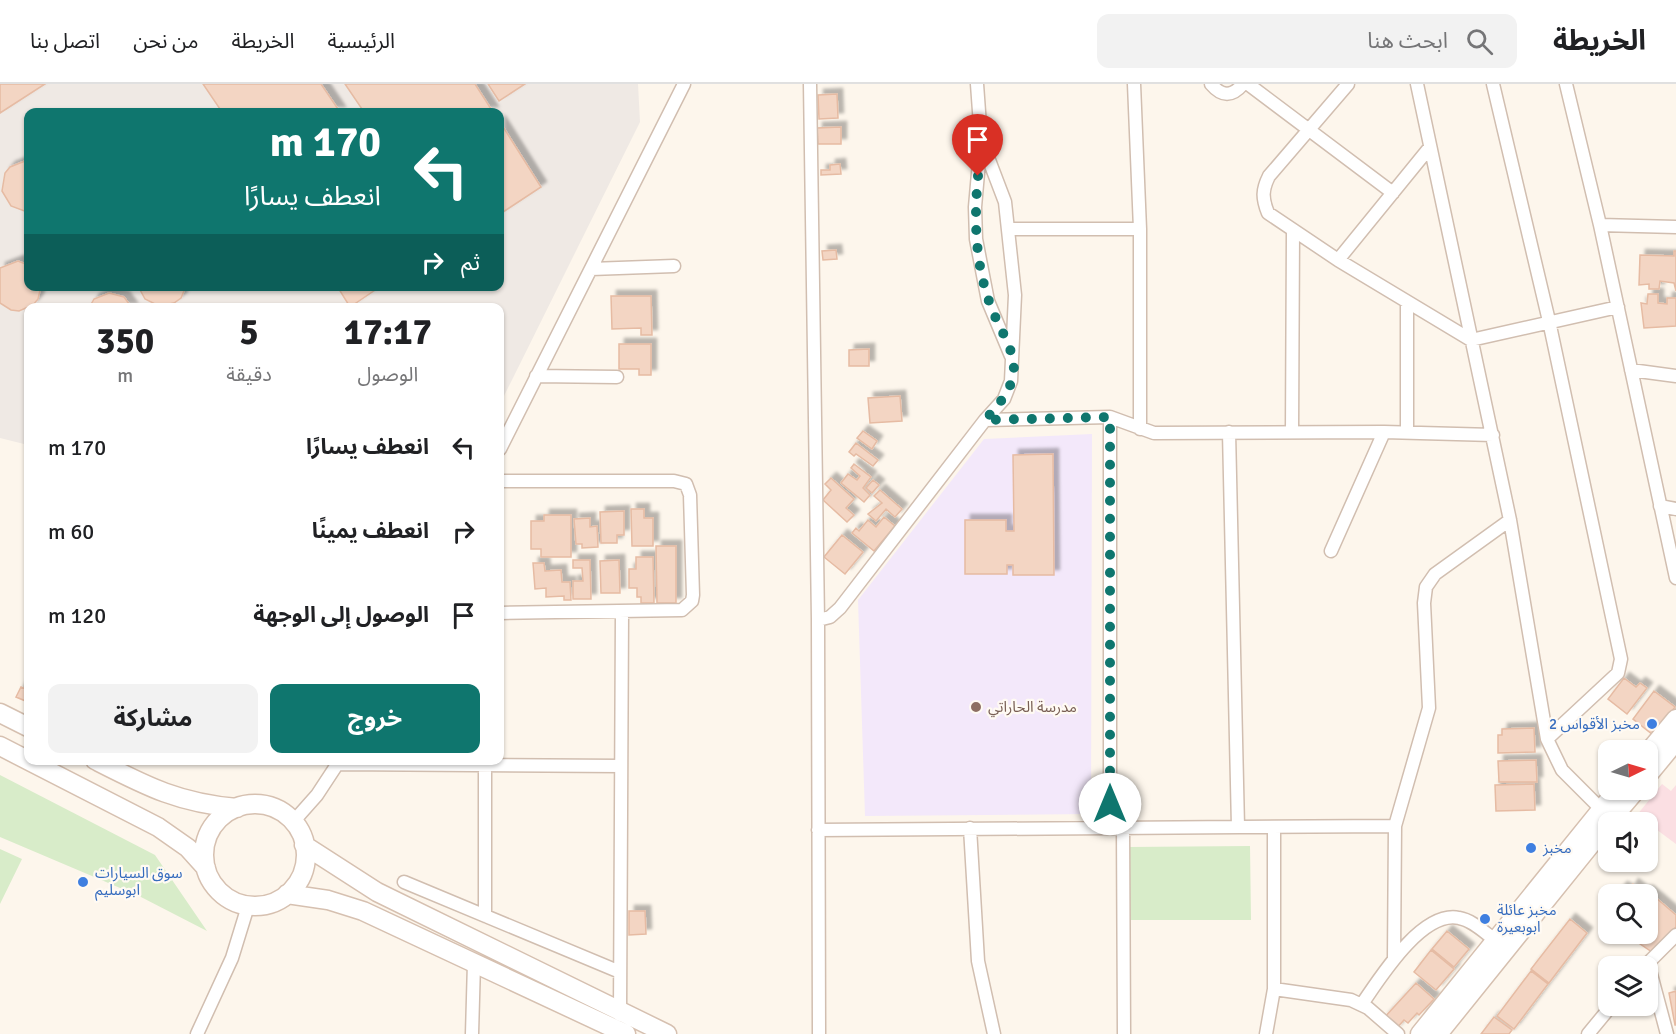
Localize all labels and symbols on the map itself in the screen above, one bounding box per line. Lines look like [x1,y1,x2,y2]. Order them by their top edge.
pin [952,114,1003,176]
place label: مدرسة الحاراتي [988,698,1077,718]
marker: مدرسة الحاراتي [969,700,983,714]
place label: مخبز الأقواس 2 [1549,715,1640,733]
marker: مخبز الأقواس 2 [1645,717,1659,731]
north arrow [1598,740,1658,800]
position arrow [1078,772,1142,836]
place label: مخبز [1542,839,1572,857]
marker: مخبز [1524,841,1538,855]
place label: سوق السيارات ابوسليم [95,864,183,901]
marker: سوق السيارات ابوسليم [76,875,90,889]
place label: مخبز عائلة ابوبعيرة [1497,901,1557,936]
marker: مخبز عائلة ابوبعيرة [1478,912,1492,926]

